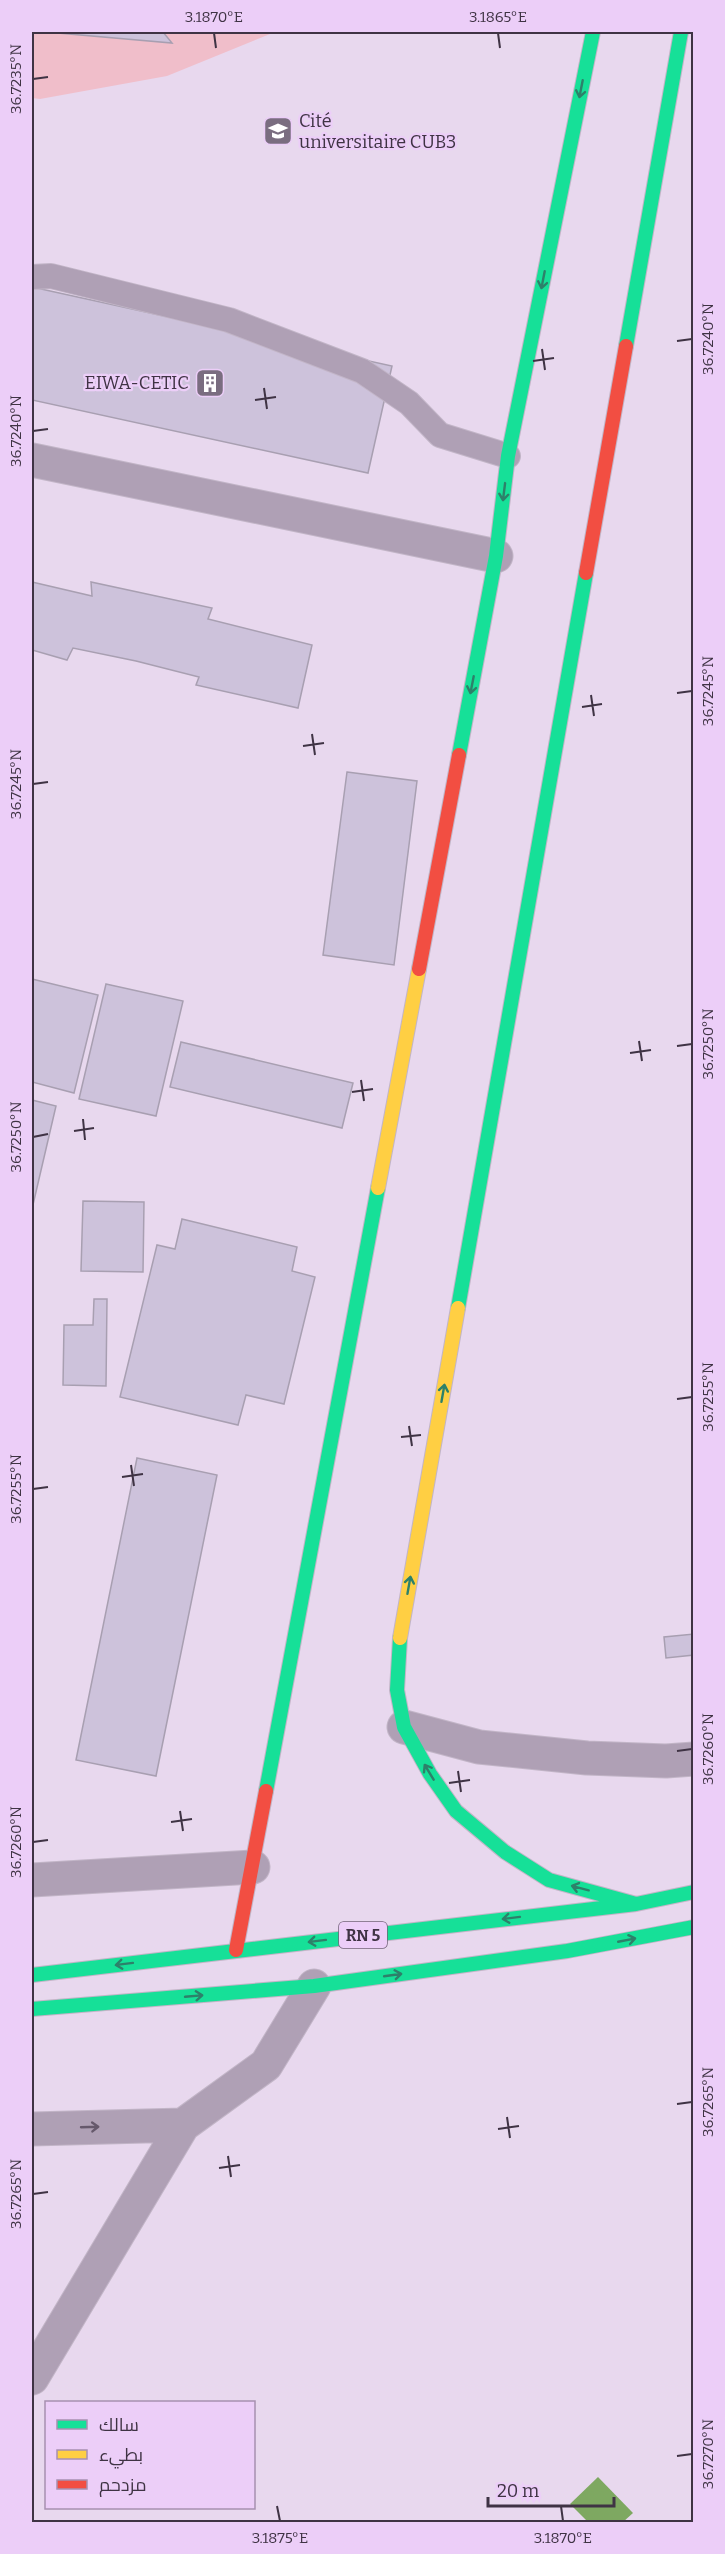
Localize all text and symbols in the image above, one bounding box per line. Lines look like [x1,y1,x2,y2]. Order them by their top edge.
text: 3.1870°E [185,8,243,26]
text: 3.1865°E [469,8,527,26]
text: 36.7235°N [7,44,25,114]
one-way arrow [575,79,586,98]
place label: Cité universitaire CUB3 [299,110,456,153]
school or university icon: Cité universitaire CUB3 [262,115,294,147]
one-way arrow [537,270,548,289]
text: 36.7240°N [699,303,717,375]
building icon: EIWA-CETIC [194,367,226,399]
place label: EIWA-CETIC [84,372,189,394]
text: 36.7240°N [7,395,25,467]
one-way arrow [498,482,509,502]
text: 36.7245°N [699,656,717,726]
one-way arrow [466,674,477,694]
text: 36.7245°N [7,749,25,819]
text: 36.7250°N [699,1008,717,1080]
text: 36.7250°N [7,1101,25,1173]
text: 36.7255°N [699,1362,717,1432]
one-way arrow [438,1384,449,1404]
text: 36.7255°N [7,1454,25,1524]
one-way arrow [404,1576,415,1596]
text: 36.7260°N [699,1713,717,1785]
one-way arrow [423,1764,435,1781]
text: 36.7260°N [7,1806,25,1878]
one-way arrow [571,1882,590,1893]
one-way arrow [502,1913,521,1924]
road number: RN 5 [339,1922,387,1948]
one-way arrow [617,1934,636,1945]
one-way arrow [308,1935,328,1946]
one-way arrow [114,1958,134,1969]
one-way arrow [382,1969,402,1980]
one-way arrow [184,1990,204,2001]
text: 36.7265°N [699,2067,717,2137]
one-way arrow [79,2121,99,2132]
text: 36.7265°N [7,2159,25,2229]
legend [45,2401,255,2509]
text: سالك [99,2414,139,2436]
text: 36.7270°N [699,2419,717,2489]
text: بطيء [99,2444,143,2469]
scale bar [488,2470,614,2508]
text: مزدحم [99,2474,147,2497]
text: 20 m [497,2480,539,2502]
text: 3.1875°E [252,2529,308,2547]
text: 3.1870°E [534,2529,592,2547]

